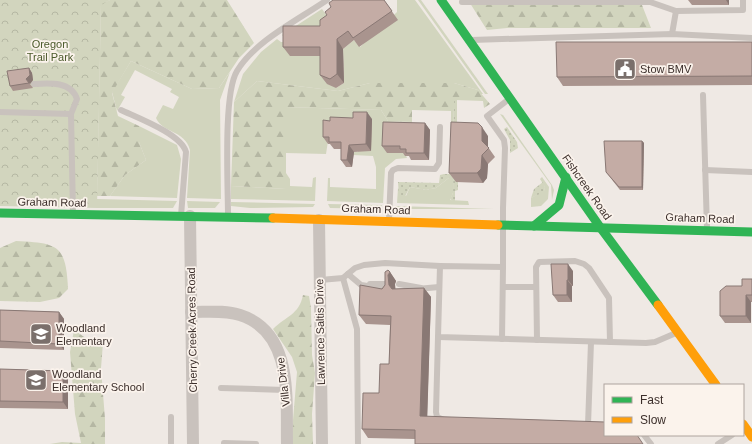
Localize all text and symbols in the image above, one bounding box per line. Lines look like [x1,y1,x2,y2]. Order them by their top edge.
park label: Oregon Trail Park [27,38,74,63]
public building icon: Stow BMV [612,56,638,82]
place label: Stow BMV [640,63,692,75]
street label: Fishcreek Road [560,152,614,222]
street label: Graham Road [17,195,87,209]
street label: Graham Road [341,202,411,216]
street label: Graham Road [665,211,735,225]
street label: Cherry Creek Acres Road [185,267,199,393]
street label: Lawrence Saltis Drive [313,279,327,385]
school or university icon: Woodland Elementary [28,321,54,347]
place label: Woodland Elementary [56,322,112,347]
street label: Villa Drive [274,357,292,407]
school or university icon: Woodland Elementary School [23,367,49,393]
place label: Woodland Elementary School [52,368,144,393]
legend [604,384,744,436]
text: Fast [640,393,664,407]
text: Slow [640,413,666,427]

